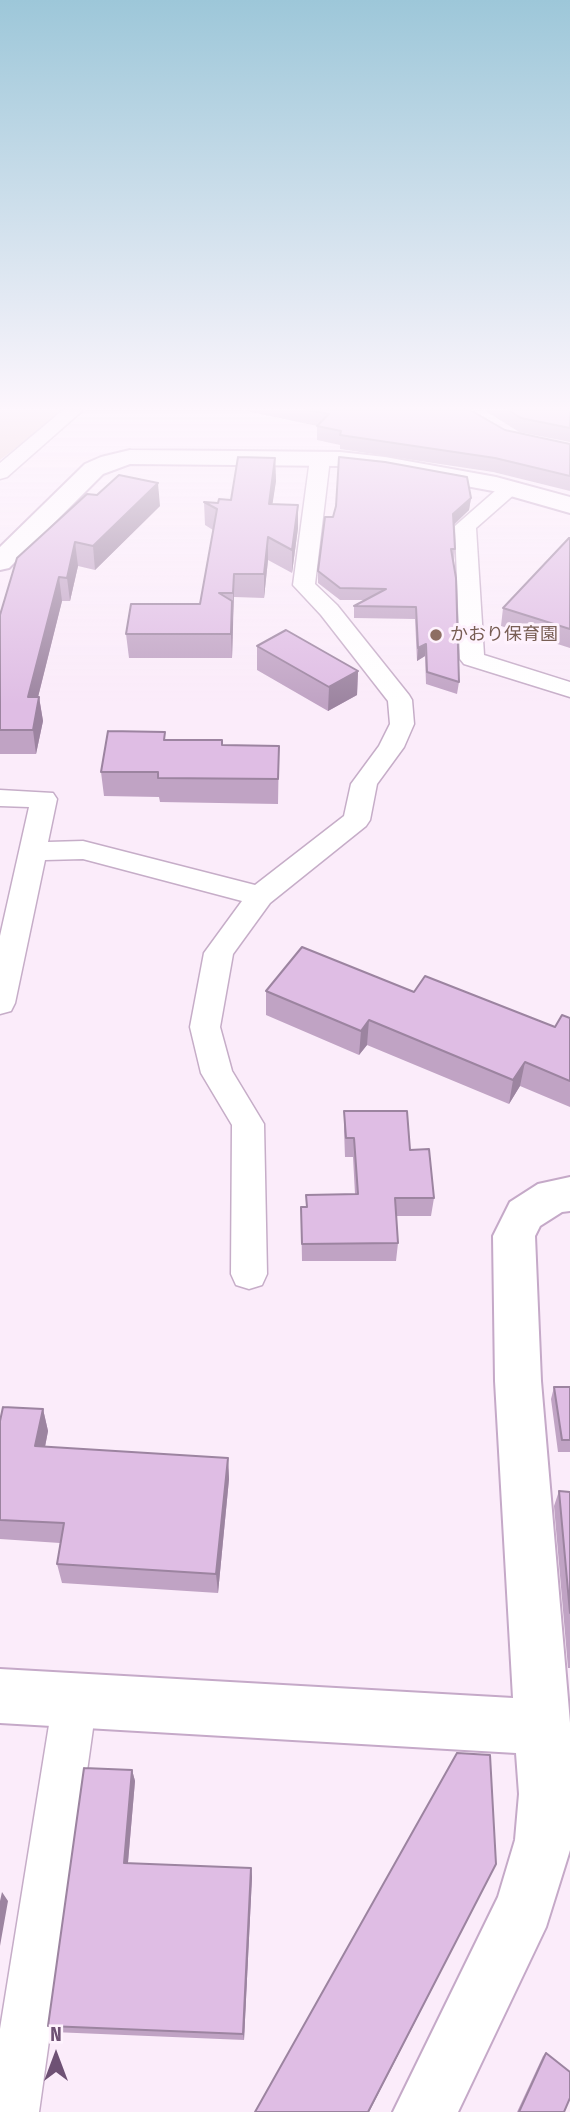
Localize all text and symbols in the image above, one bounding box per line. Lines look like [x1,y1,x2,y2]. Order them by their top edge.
place label: かおり保育園 [450,624,558,646]
marker: かおり保育園 [428,627,444,643]
north arrow [21,2021,91,2091]
text: N [50,2023,62,2046]

